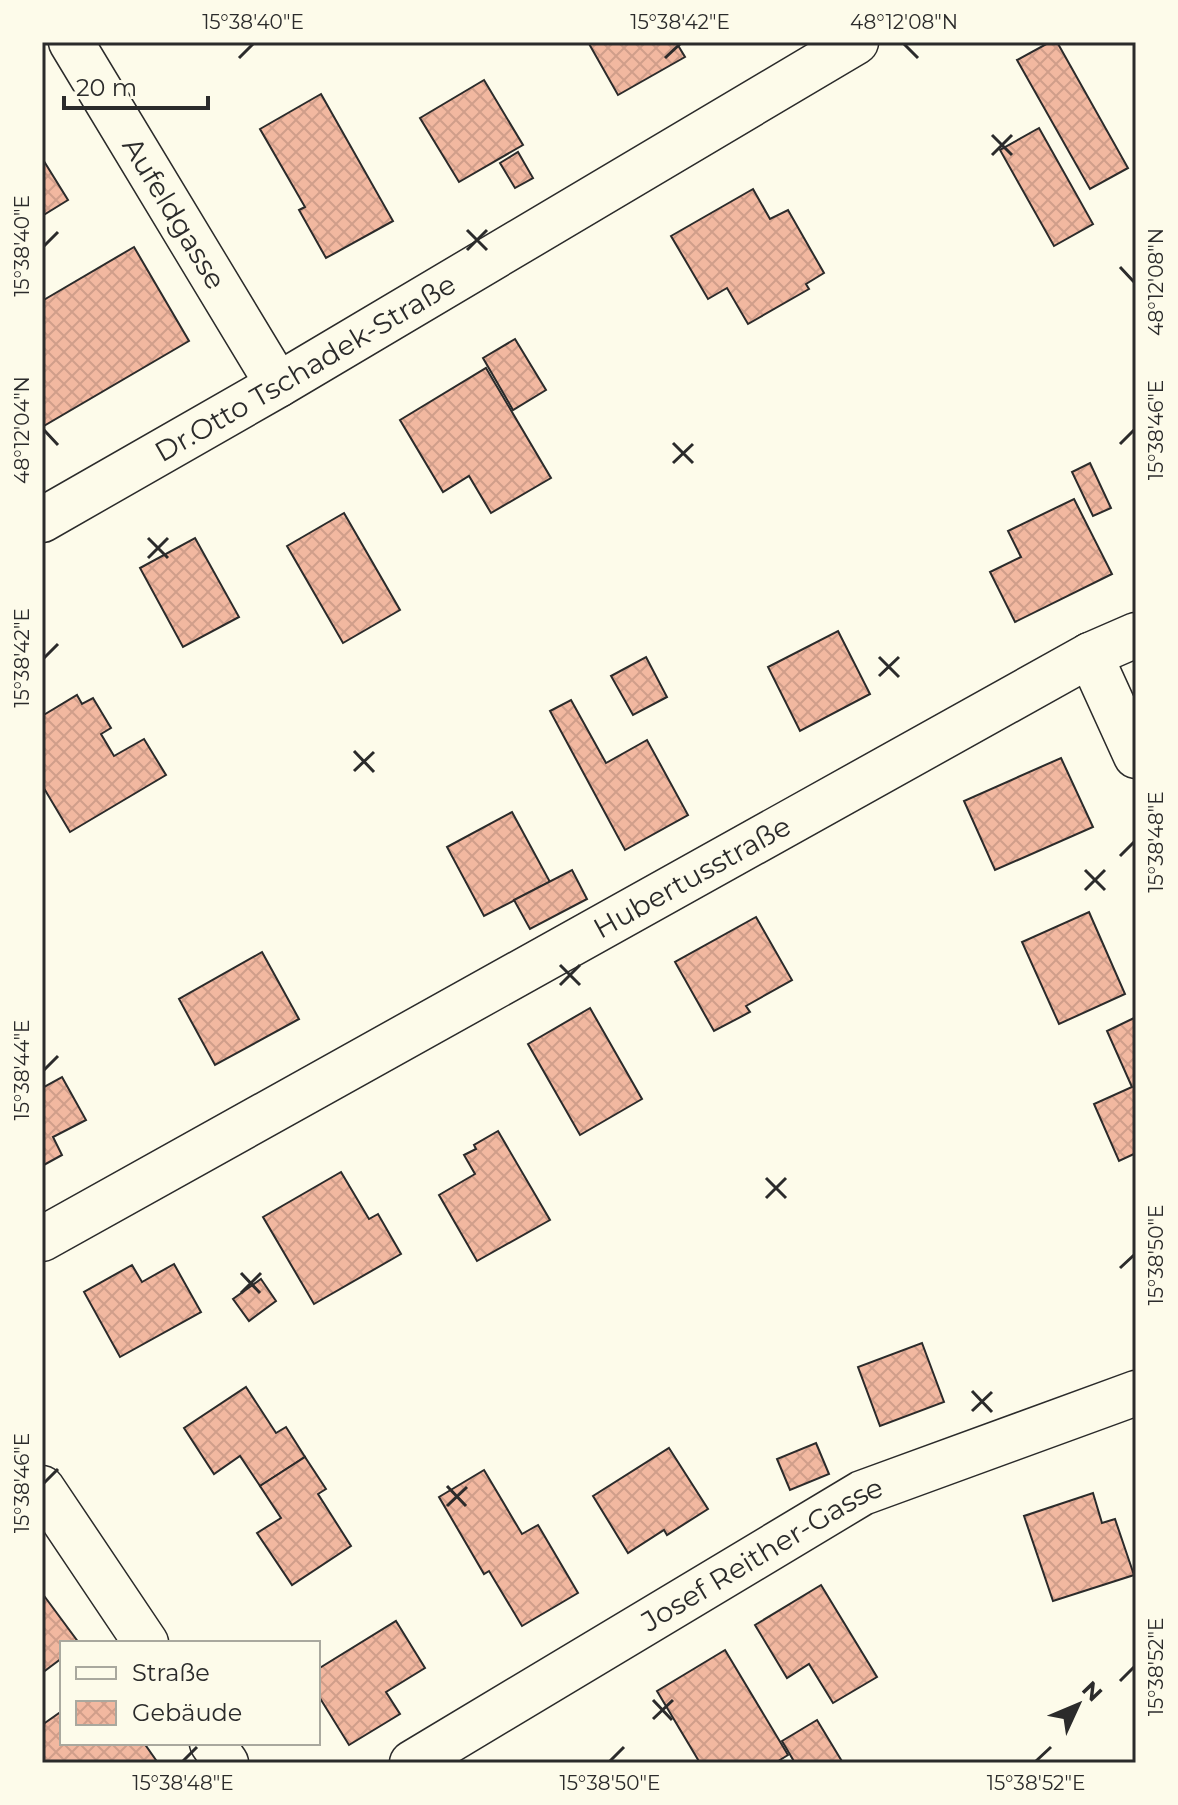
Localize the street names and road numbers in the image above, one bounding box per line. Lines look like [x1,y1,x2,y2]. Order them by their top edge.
street label: Aufeldgasse [116,131,233,295]
street label: Dr.Otto Tschadek-Straße [149,267,462,469]
street label: Hubertusstraße [587,808,796,945]
street label: Josef Reither-Gasse [634,1470,887,1639]

